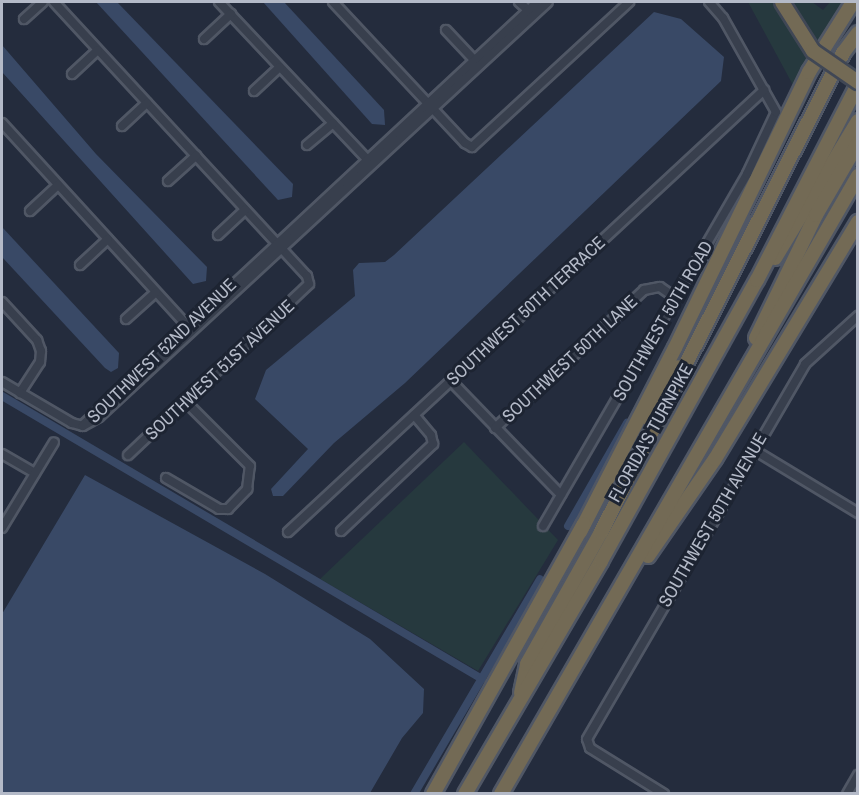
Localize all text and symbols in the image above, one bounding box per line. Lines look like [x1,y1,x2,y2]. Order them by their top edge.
street label: SOUTHWEST 50TH TERRACE [442,232,610,390]
street label: SOUTHWEST 50TH ROAD [608,237,718,405]
street label: SOUTHWEST 52ND AVENUE [83,274,241,428]
street label: SOUTHWEST 50TH LANE [498,291,642,427]
street label: SOUTHWEST 51ST AVENUE [140,295,300,445]
street label: FLORIDA'S TURNPIKE [604,360,698,506]
street label: SOUTHWEST 50TH AVENUE [654,429,772,611]

